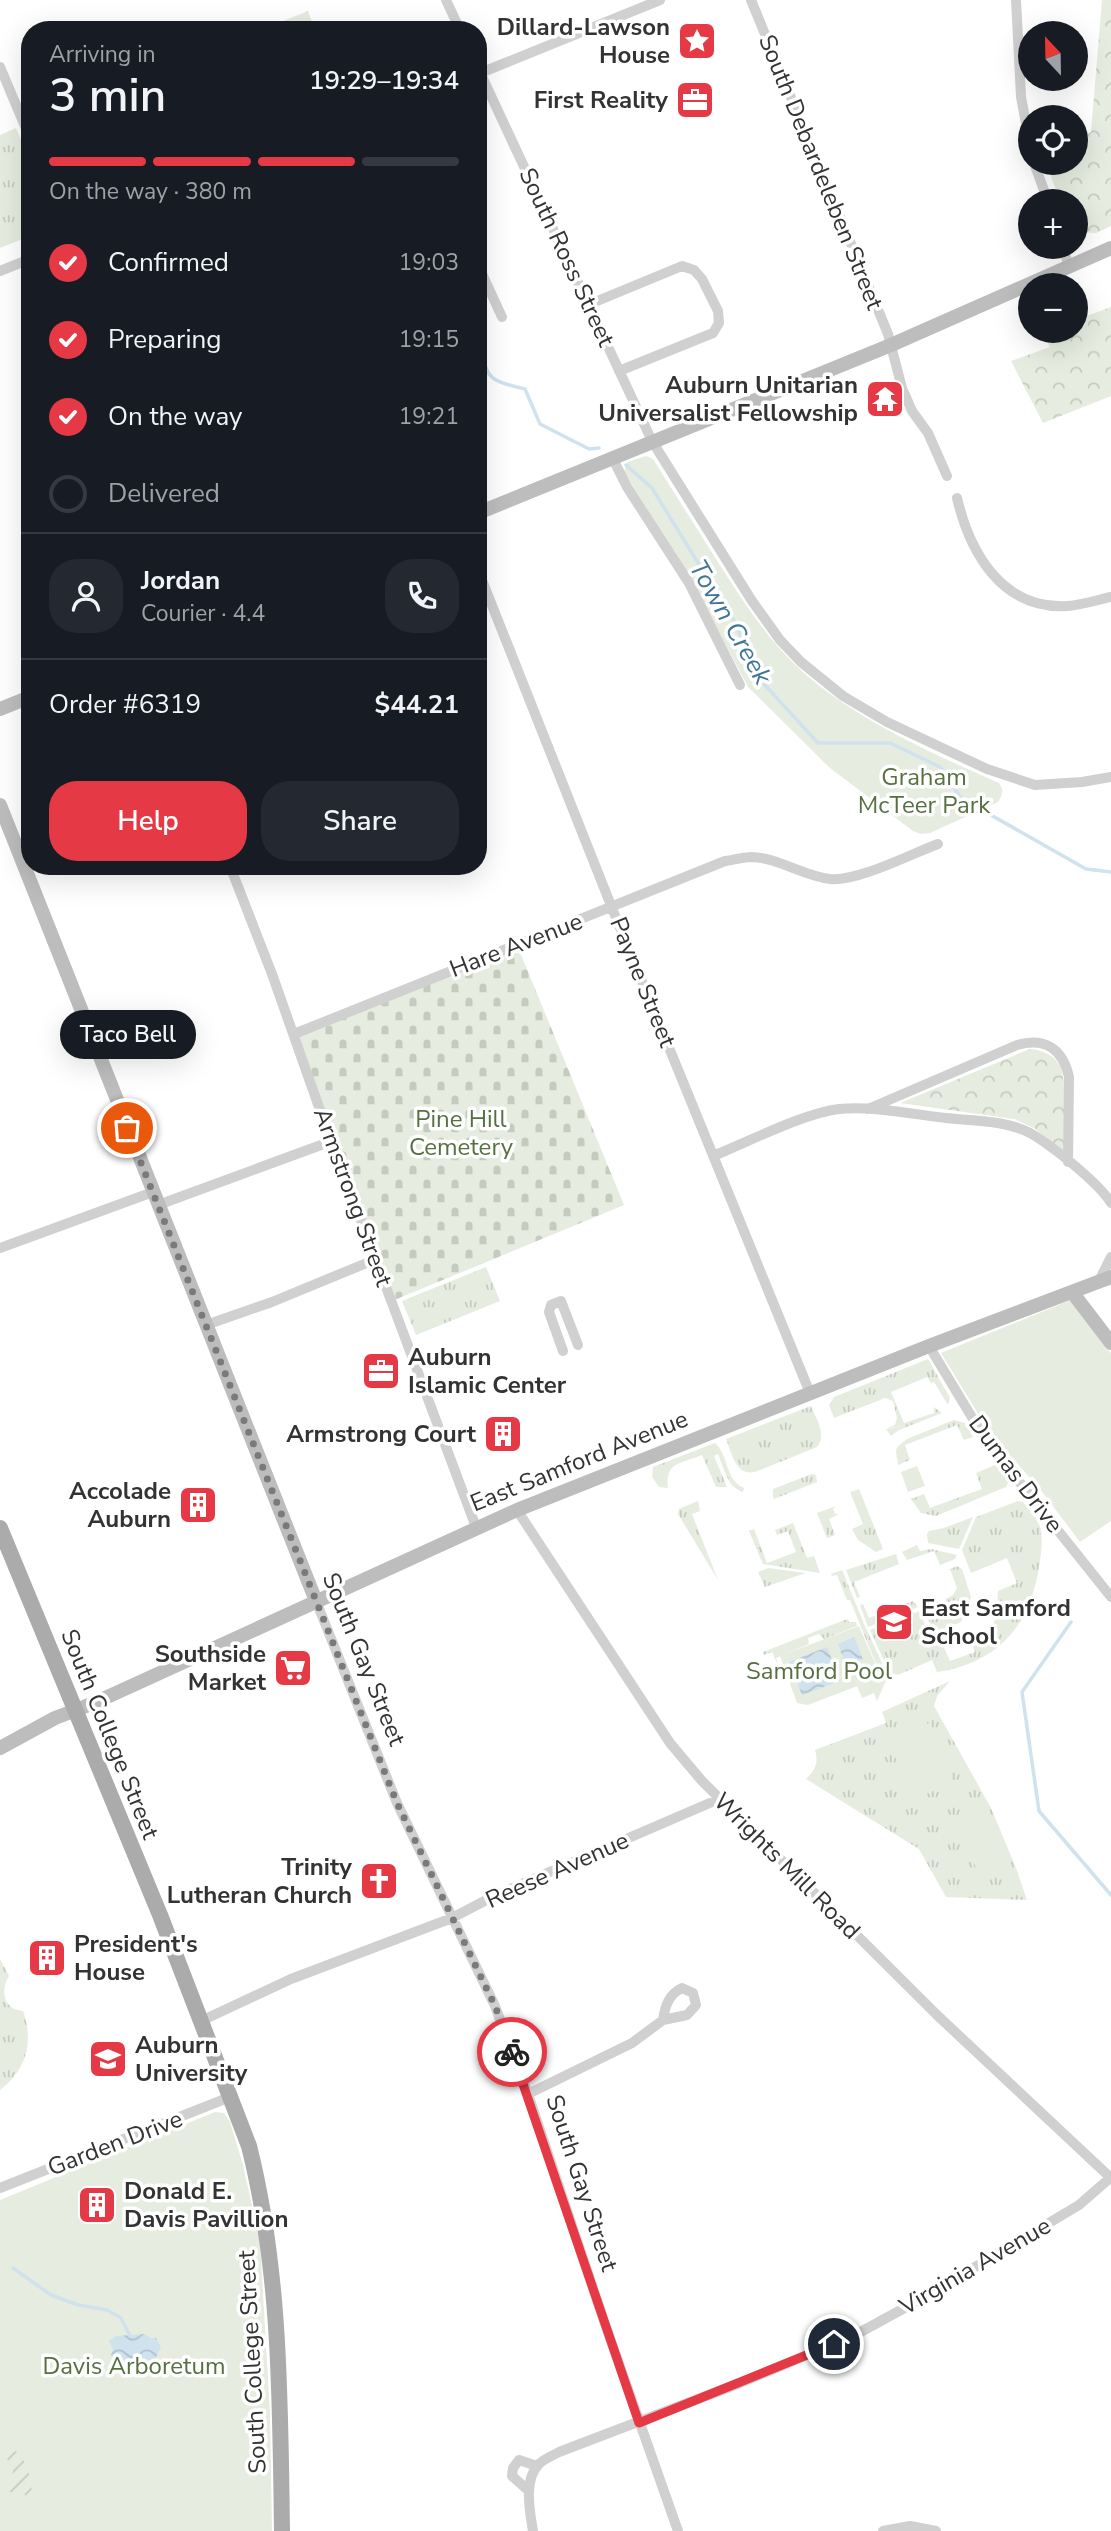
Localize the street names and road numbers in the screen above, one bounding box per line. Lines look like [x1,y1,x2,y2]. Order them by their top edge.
street label: South Debardeleben Street [751,30,891,315]
street label: South Ross Street [512,162,623,352]
street label: Hare Avenue [445,905,587,985]
street label: Payne Street [602,912,684,1052]
street label: Armstrong Street [306,1103,400,1291]
street label: East Samford Avenue [466,1403,692,1519]
street label: Dumas Drive [961,1409,1071,1539]
street label: South Gay Street [315,1568,413,1751]
street label: South College Street [53,1624,167,1844]
street label: Wrights Mill Road [707,1786,867,1946]
street label: Reese Avenue [480,1824,634,1916]
street label: South Gay Street [538,2091,626,2276]
street label: Garden Drive [43,2103,187,2183]
street label: Virginia Avenue [893,2210,1057,2323]
street label: South College Street [230,2249,274,2475]

